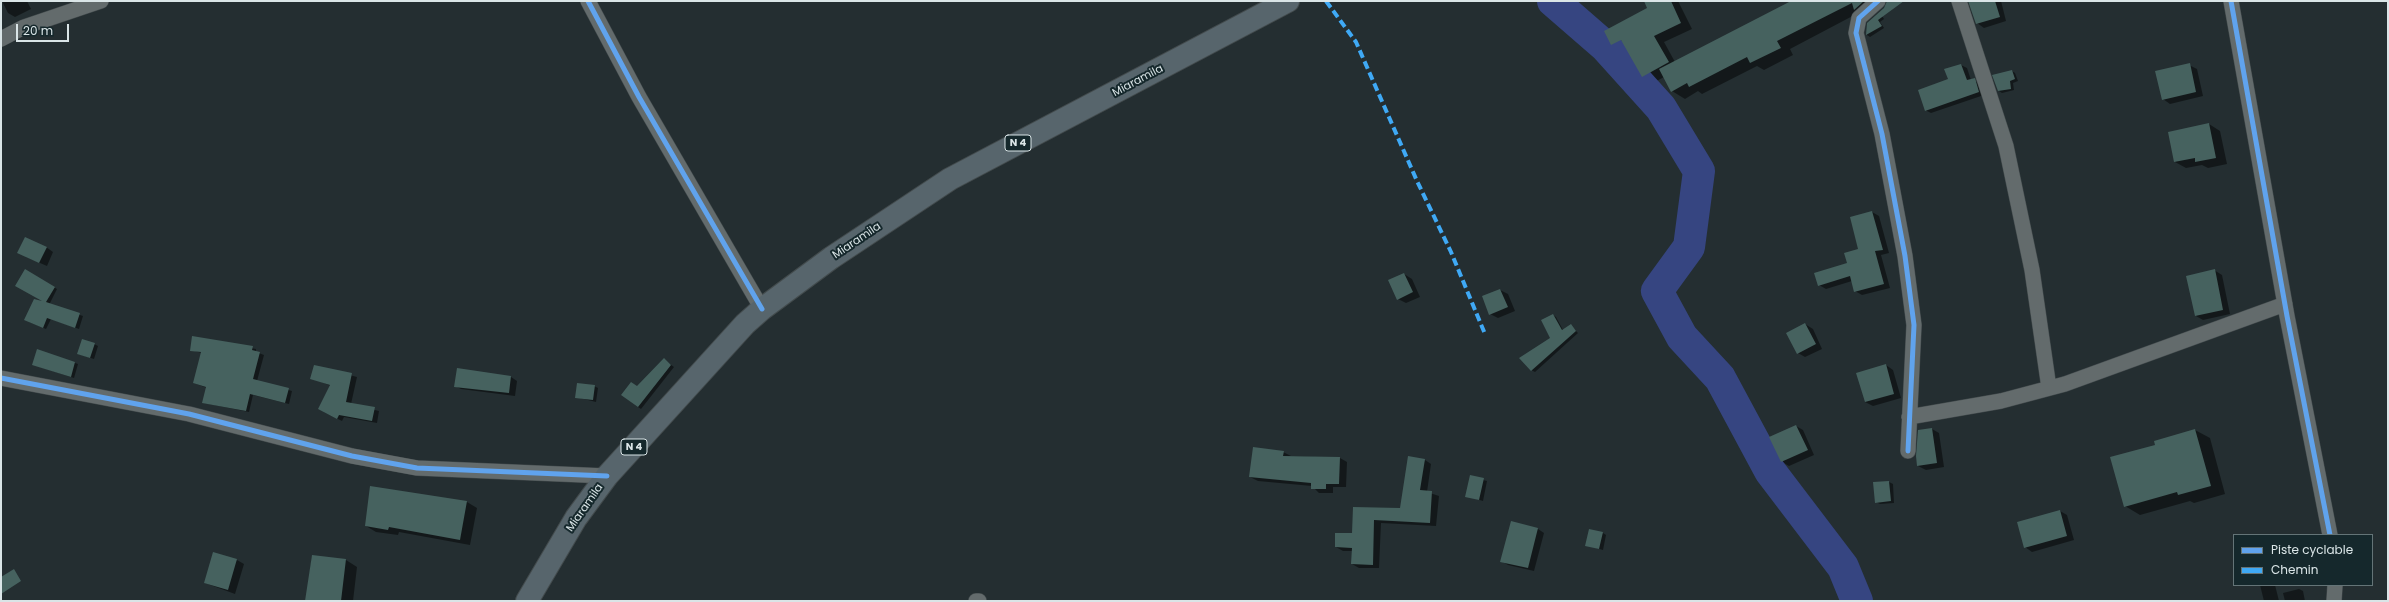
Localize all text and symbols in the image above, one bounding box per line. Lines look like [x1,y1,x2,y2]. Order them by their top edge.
scale bar [18,16,71,42]
text: 20 m [23,22,53,39]
street label: Miaramila [1110,62,1166,100]
road number: N 4 [1005,135,1031,151]
street label: Miaramila [830,220,884,262]
road number: N 4 [621,439,647,455]
street label: Miaramila [564,482,606,534]
legend [2233,534,2373,586]
text: Piste cyclable [2271,541,2353,558]
text: Chemin [2271,561,2318,578]

